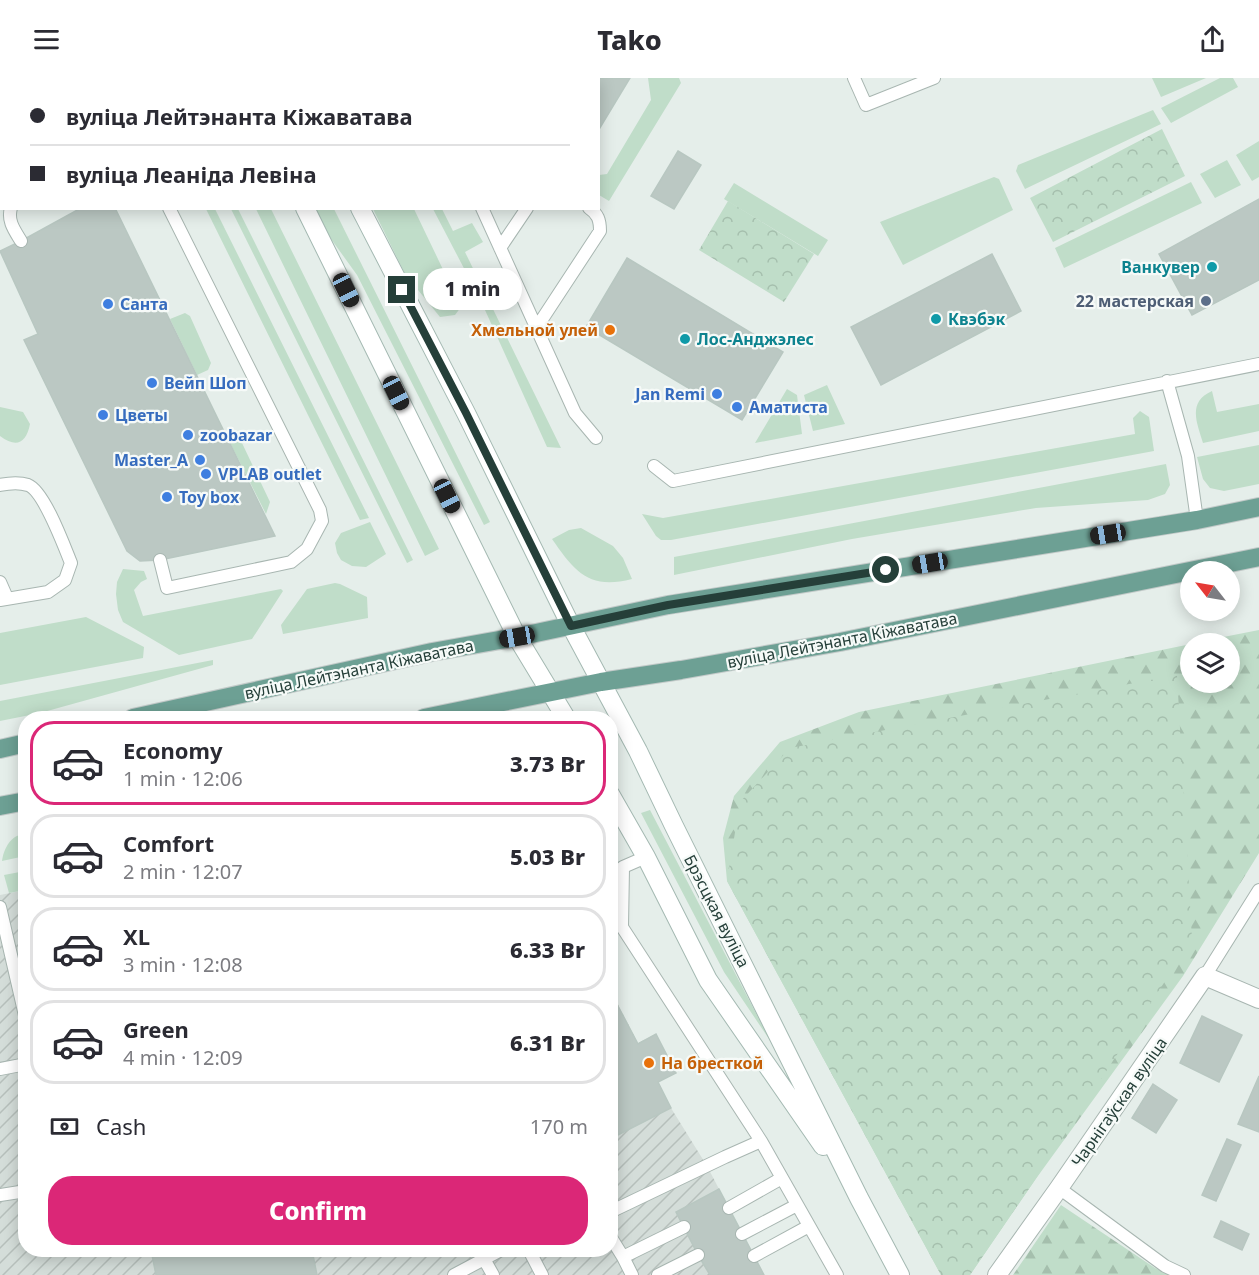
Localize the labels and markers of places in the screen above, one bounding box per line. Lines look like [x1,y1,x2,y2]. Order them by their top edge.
place label: Ванкувер [1121,256,1200,278]
marker: Ванкувер [1205,260,1219,274]
place label: 22 мастерская [1076,290,1194,312]
place label: Санта [120,293,168,315]
marker: 22 мастерская [1199,294,1213,308]
marker: Санта [101,297,115,311]
place label: Квэбэк [948,308,1005,330]
marker: Квэбэк [929,312,943,326]
place label: Хмельной улей [471,319,598,341]
marker: Хмельной улей [603,323,617,337]
place label: Лос-Анджэлес [697,328,814,350]
marker: Лос-Анджэлес [678,332,692,346]
place label: Вейп Шоп [164,372,247,394]
marker: Вейп Шоп [145,376,159,390]
place label: Jan Remi [633,383,705,405]
marker: Jan Remi [710,387,724,401]
place label: Аматиста [749,396,828,418]
marker: Аматиста [730,400,744,414]
place label: Цветы [115,404,168,426]
marker: Цветы [96,408,110,422]
place label: zoobazar [200,424,272,446]
marker: zoobazar [181,428,195,442]
place label: Master_A [114,449,189,471]
marker: Master_A [193,453,207,467]
place label: VPLAB outlet [218,463,322,485]
marker: VPLAB outlet [199,467,213,481]
place label: Toy box [179,486,240,508]
marker: Toy box [160,490,174,504]
place label: На бресткой [661,1052,763,1074]
marker: На бресткой [642,1056,656,1070]

